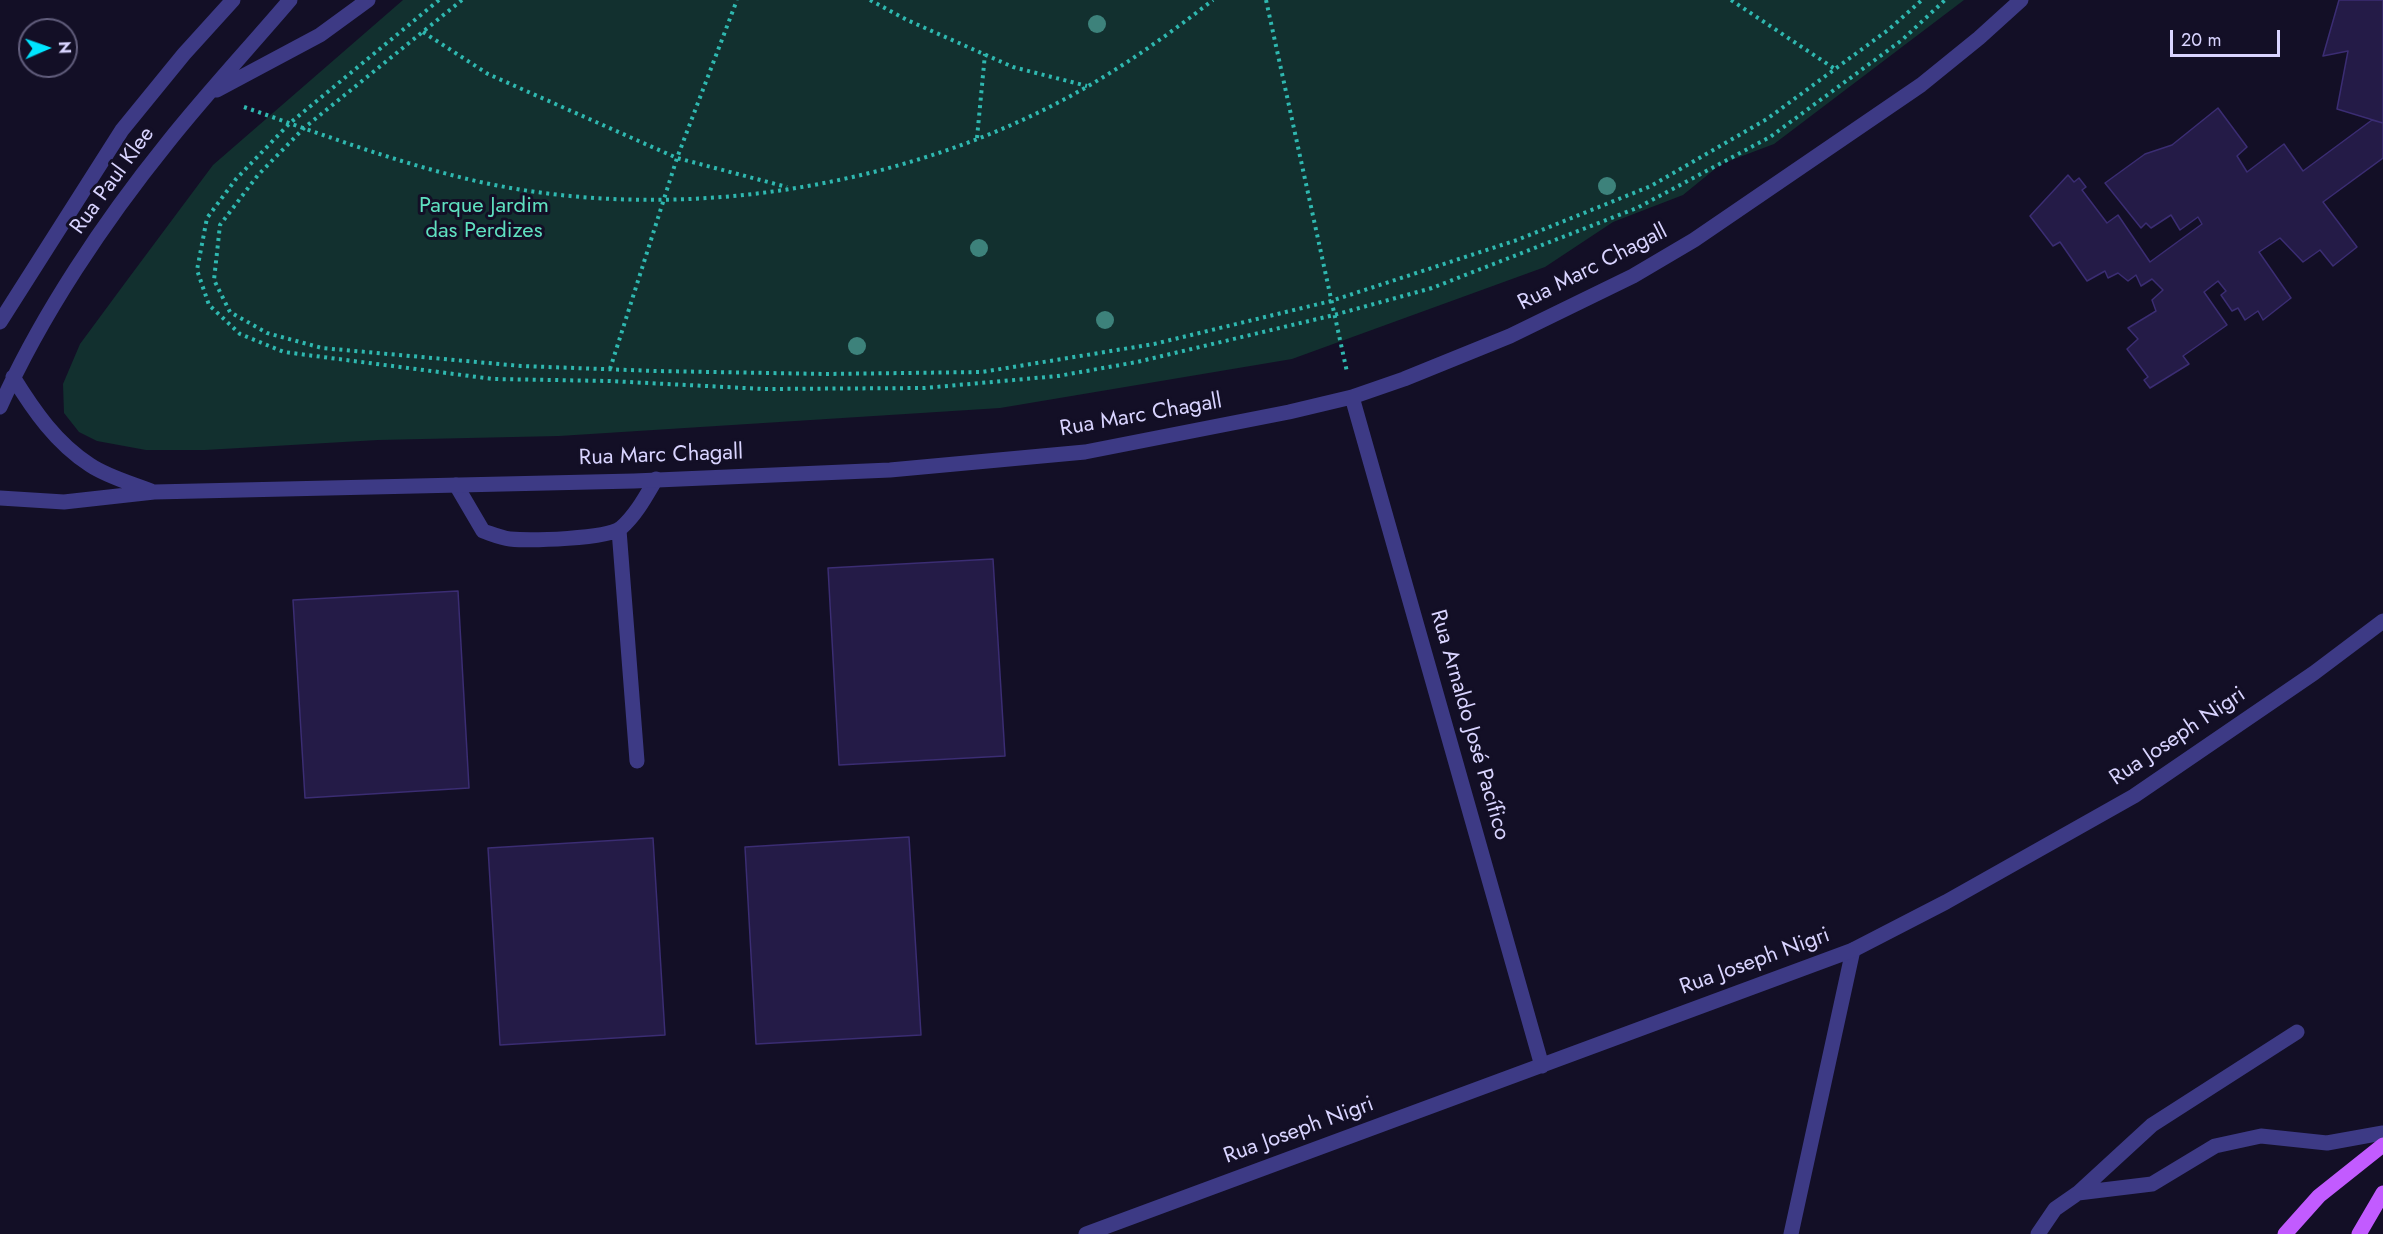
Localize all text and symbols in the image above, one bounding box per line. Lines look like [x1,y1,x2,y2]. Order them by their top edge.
north arrow [18,18,78,78]
scale bar [2173,18,2282,56]
text: 20 m [2181,27,2221,53]
text: N [53,41,76,54]
street label: Rua Paul Klee [65,122,161,240]
park label: Parque Jardim das Perdizes [419,194,549,246]
street label: Rua Marc Chagall [1514,219,1672,317]
street label: Rua Marc Chagall [1058,389,1224,443]
street label: Rua Marc Chagall [578,440,744,472]
street label: Rua Arnaldo José Pacífico [1423,607,1515,843]
street label: Rua Joseph Nigri [2105,682,2251,792]
street label: Rua Joseph Nigri [1676,923,1834,1001]
street label: Rua Joseph Nigri [1220,1092,1378,1170]

